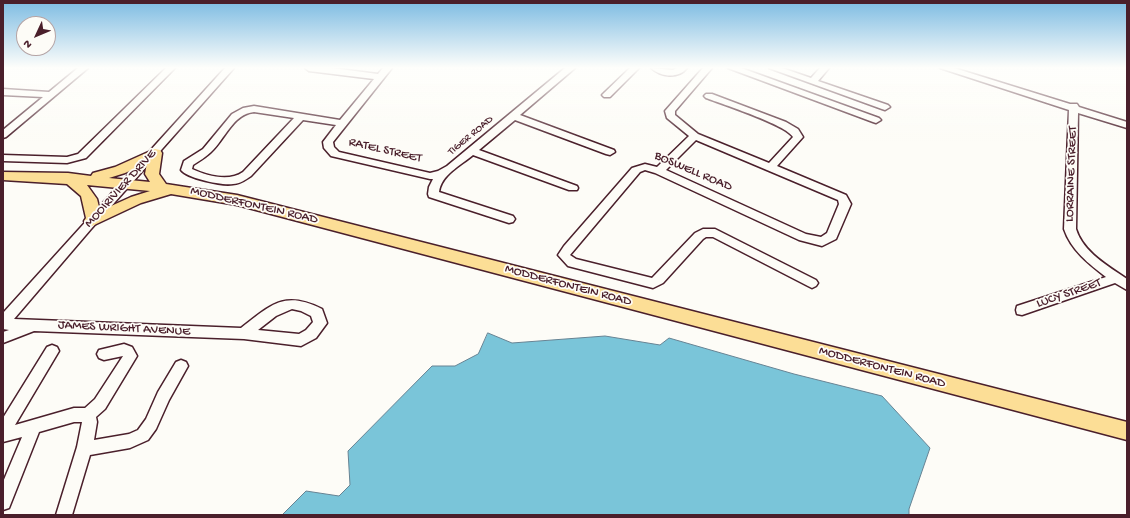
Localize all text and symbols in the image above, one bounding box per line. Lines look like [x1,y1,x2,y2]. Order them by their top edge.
north arrow [16,16,56,56]
text: N [21,37,35,50]
street label: TIGER ROAD [446,113,496,159]
street label: LORRAINE STREET [1063,126,1081,222]
street label: RATEL STREET [347,135,423,167]
street label: MOOIRIVIER DRIVE [82,147,160,231]
street label: BOSWELL ROAD [652,149,734,195]
street label: MODDERFONTEIN ROAD [189,184,319,228]
street label: MODDERFONTEIN ROAD [503,262,633,310]
street label: LUCY STREET [1035,276,1103,312]
street label: JAMES WRIGHT AVENUE [57,318,191,340]
street label: MODDERFONTEIN ROAD [817,344,947,392]

